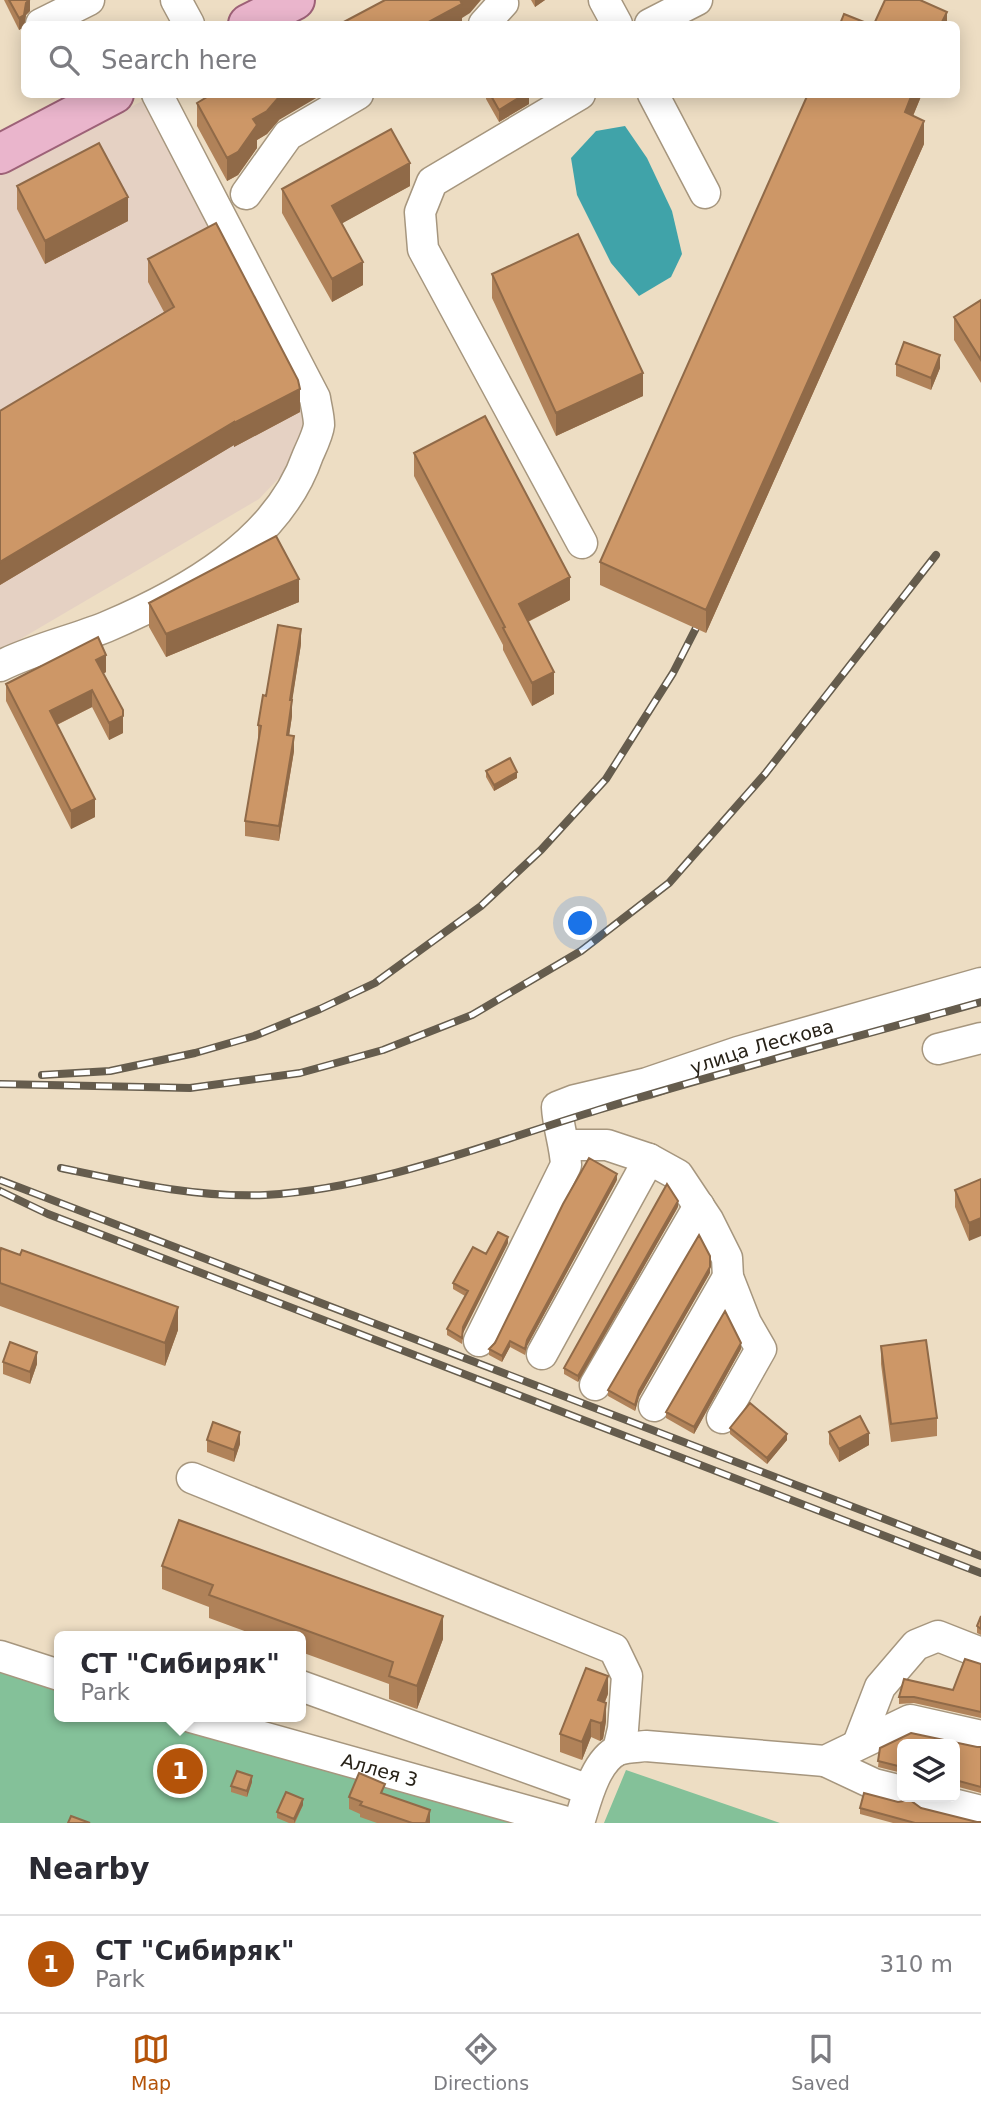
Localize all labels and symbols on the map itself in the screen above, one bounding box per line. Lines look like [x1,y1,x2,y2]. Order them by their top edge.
your location [563,906,597,940]
street label: улица Лескова [687,1014,836,1079]
pin: 1 [157,1745,203,1797]
street label: Аллея 3 [339,1749,421,1791]

